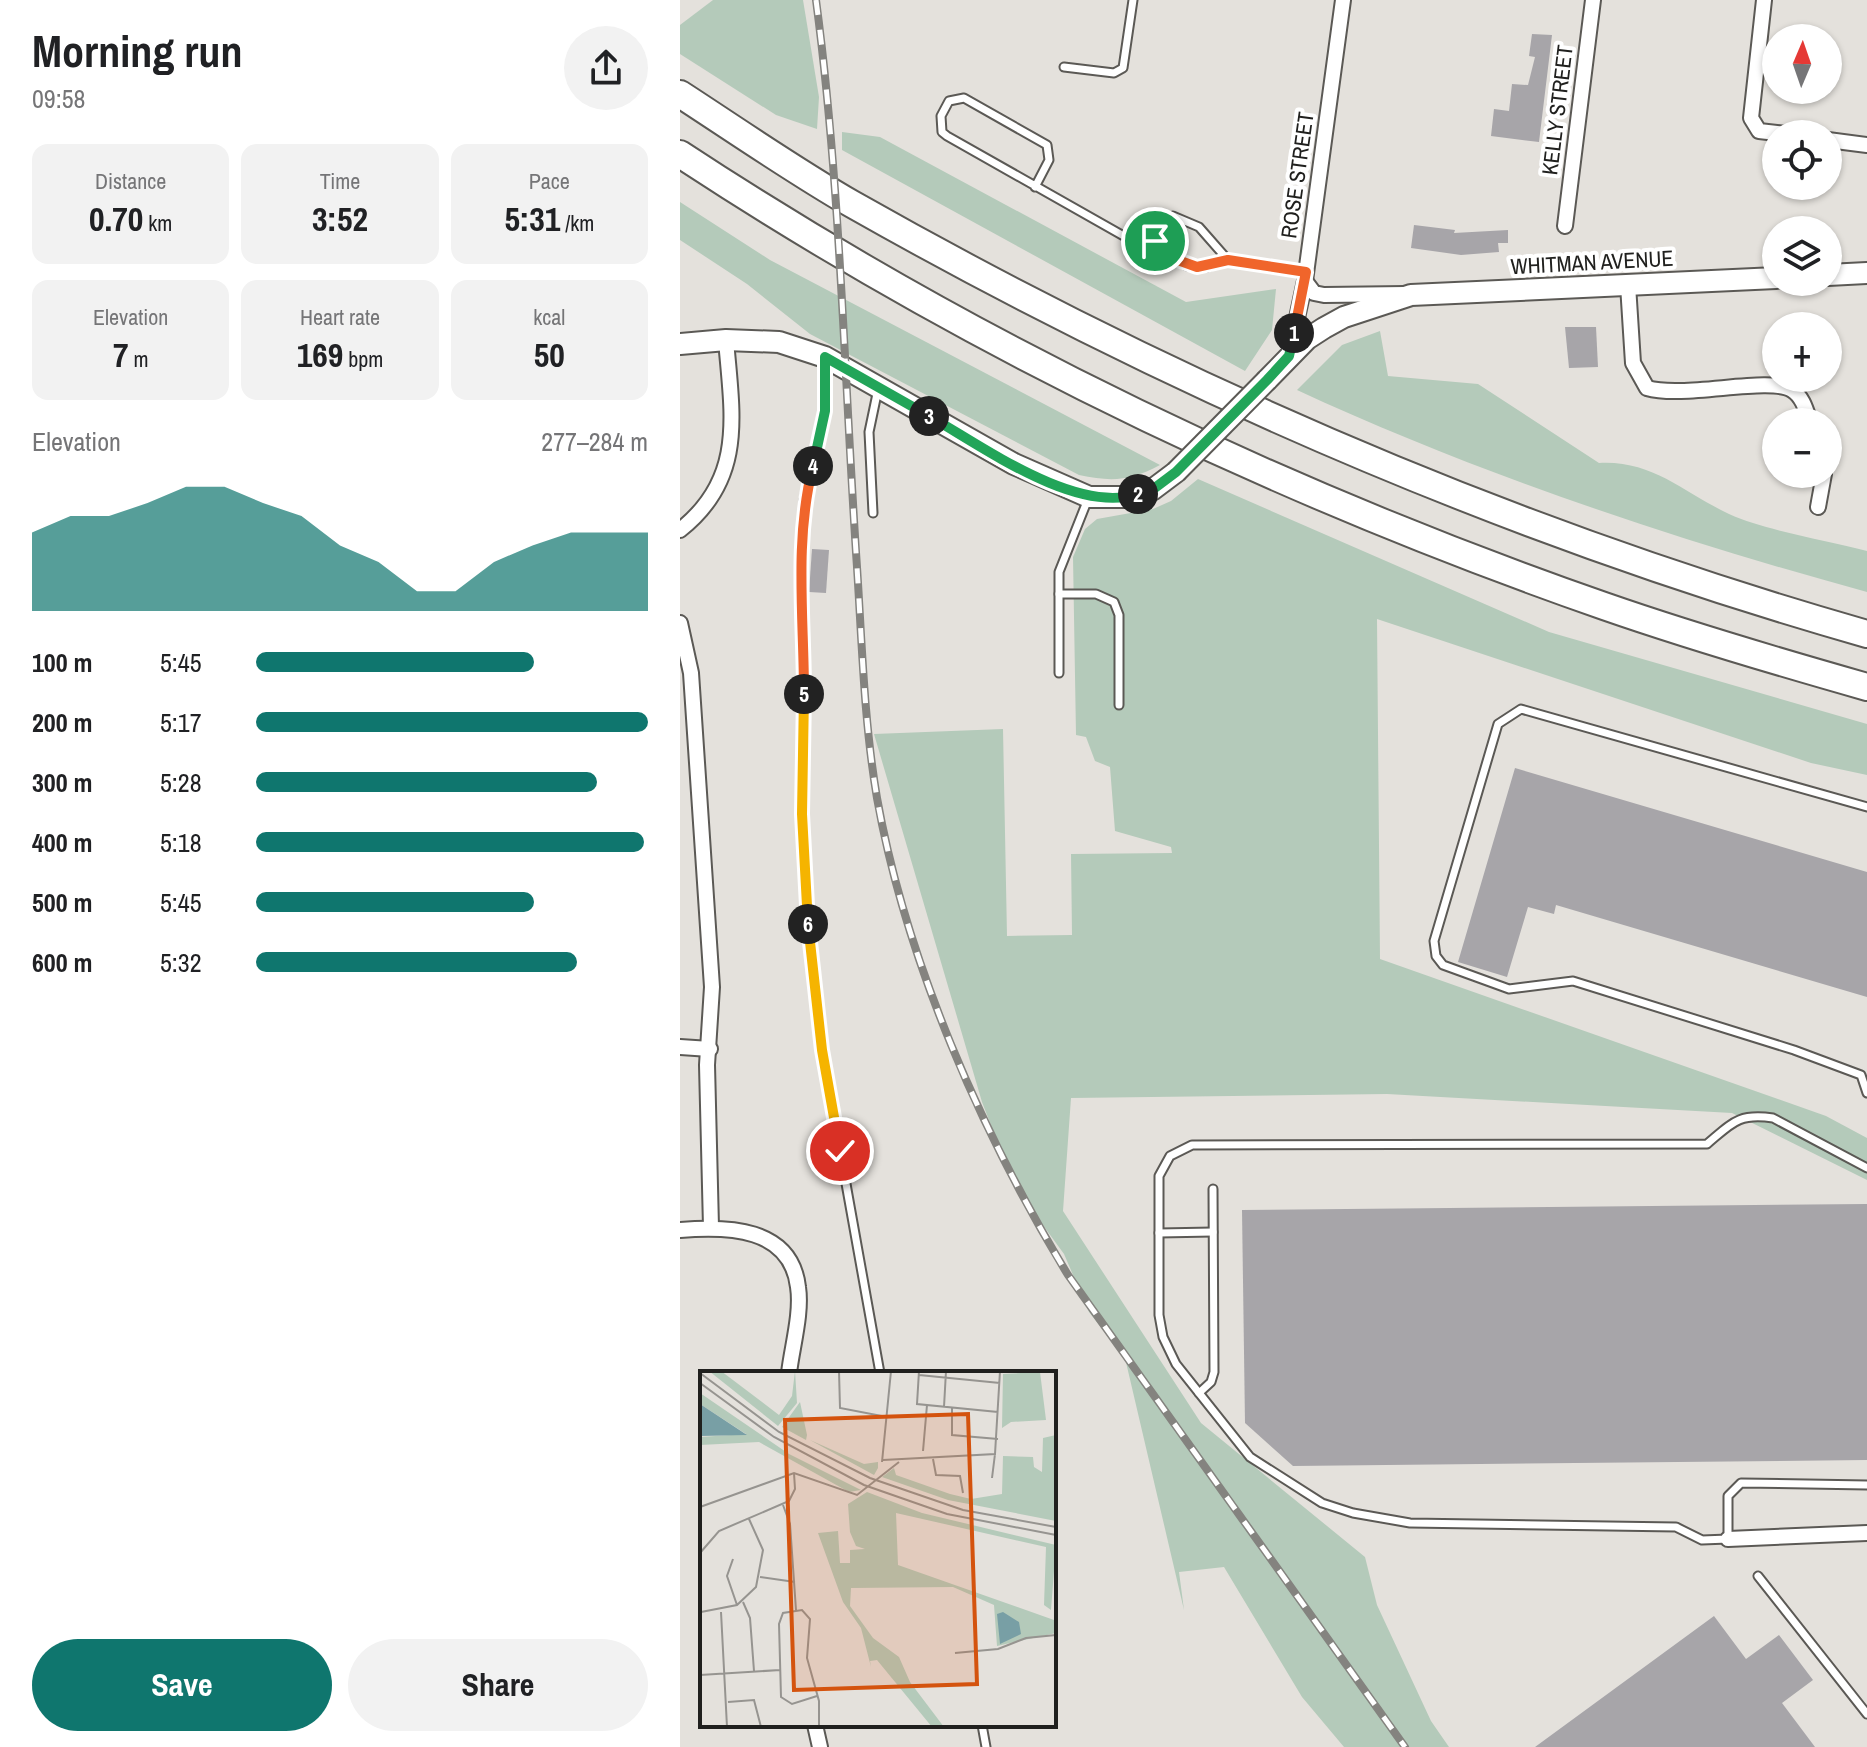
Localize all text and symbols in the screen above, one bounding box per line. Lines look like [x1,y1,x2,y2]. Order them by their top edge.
text: Morning run [32,21,242,81]
north arrow [1762,24,1842,104]
map controls [1762,24,1842,488]
button: share [564,26,648,110]
street label: KELLY STREET [1534,43,1580,177]
text: 09:58 [32,81,85,116]
street label: ROSE STREET [1273,110,1321,240]
button: locate [1762,120,1842,200]
text: Distance [95,166,166,196]
text: Time [320,166,360,196]
text: Pace [529,166,570,196]
text: 0.70 [89,196,143,242]
text: 3:52 [312,196,368,242]
text: 5:31 [504,196,560,242]
pin [1121,207,1189,275]
text: km [143,208,172,238]
text: /km [560,208,594,238]
button: layers [1762,216,1842,296]
icon: arrive [1133,219,1177,263]
street label: WHITMAN AVENUE [1510,243,1674,281]
text: Elevation [93,302,168,332]
text: Heart rate [300,302,380,332]
text: kcal [533,302,565,332]
button: + [1762,312,1842,392]
pin: 1 [1274,313,1314,353]
text: 1 [1289,318,1299,348]
text: 7 [113,332,128,378]
text: 169 [297,332,343,378]
text: 50 [534,332,565,378]
text: m [128,344,148,374]
text: bpm [343,344,383,374]
pin: 3 [909,396,949,436]
text: 3 [924,401,934,431]
button: − [1762,408,1842,488]
text: Elevation [32,424,121,459]
text: 277–284 m [541,424,648,459]
pin: 4 [793,446,833,486]
text: 4 [808,451,818,481]
pin: 2 [1118,474,1158,514]
text: 2 [1133,479,1143,509]
text: 100 m [32,645,92,680]
text: 5:45 [160,645,202,680]
pin: 5 [784,674,824,714]
text: 5 [799,679,809,709]
text: 200 m [32,705,92,740]
text: 5:17 [160,705,202,740]
text: 300 m [32,765,92,800]
text: 5:28 [160,765,202,800]
text: 400 m [32,825,92,860]
text: 5:18 [160,825,202,860]
text: 500 m [32,885,92,920]
text: 5:45 [160,885,202,920]
pin: 6 [788,904,828,944]
text: 6 [803,909,813,939]
text: 600 m [32,945,92,980]
text: 5:32 [160,945,202,980]
pin [806,1117,874,1185]
icon: check [818,1129,862,1173]
inset map [700,1371,1056,1727]
button: Save [32,1639,332,1731]
button: Share [348,1639,648,1731]

